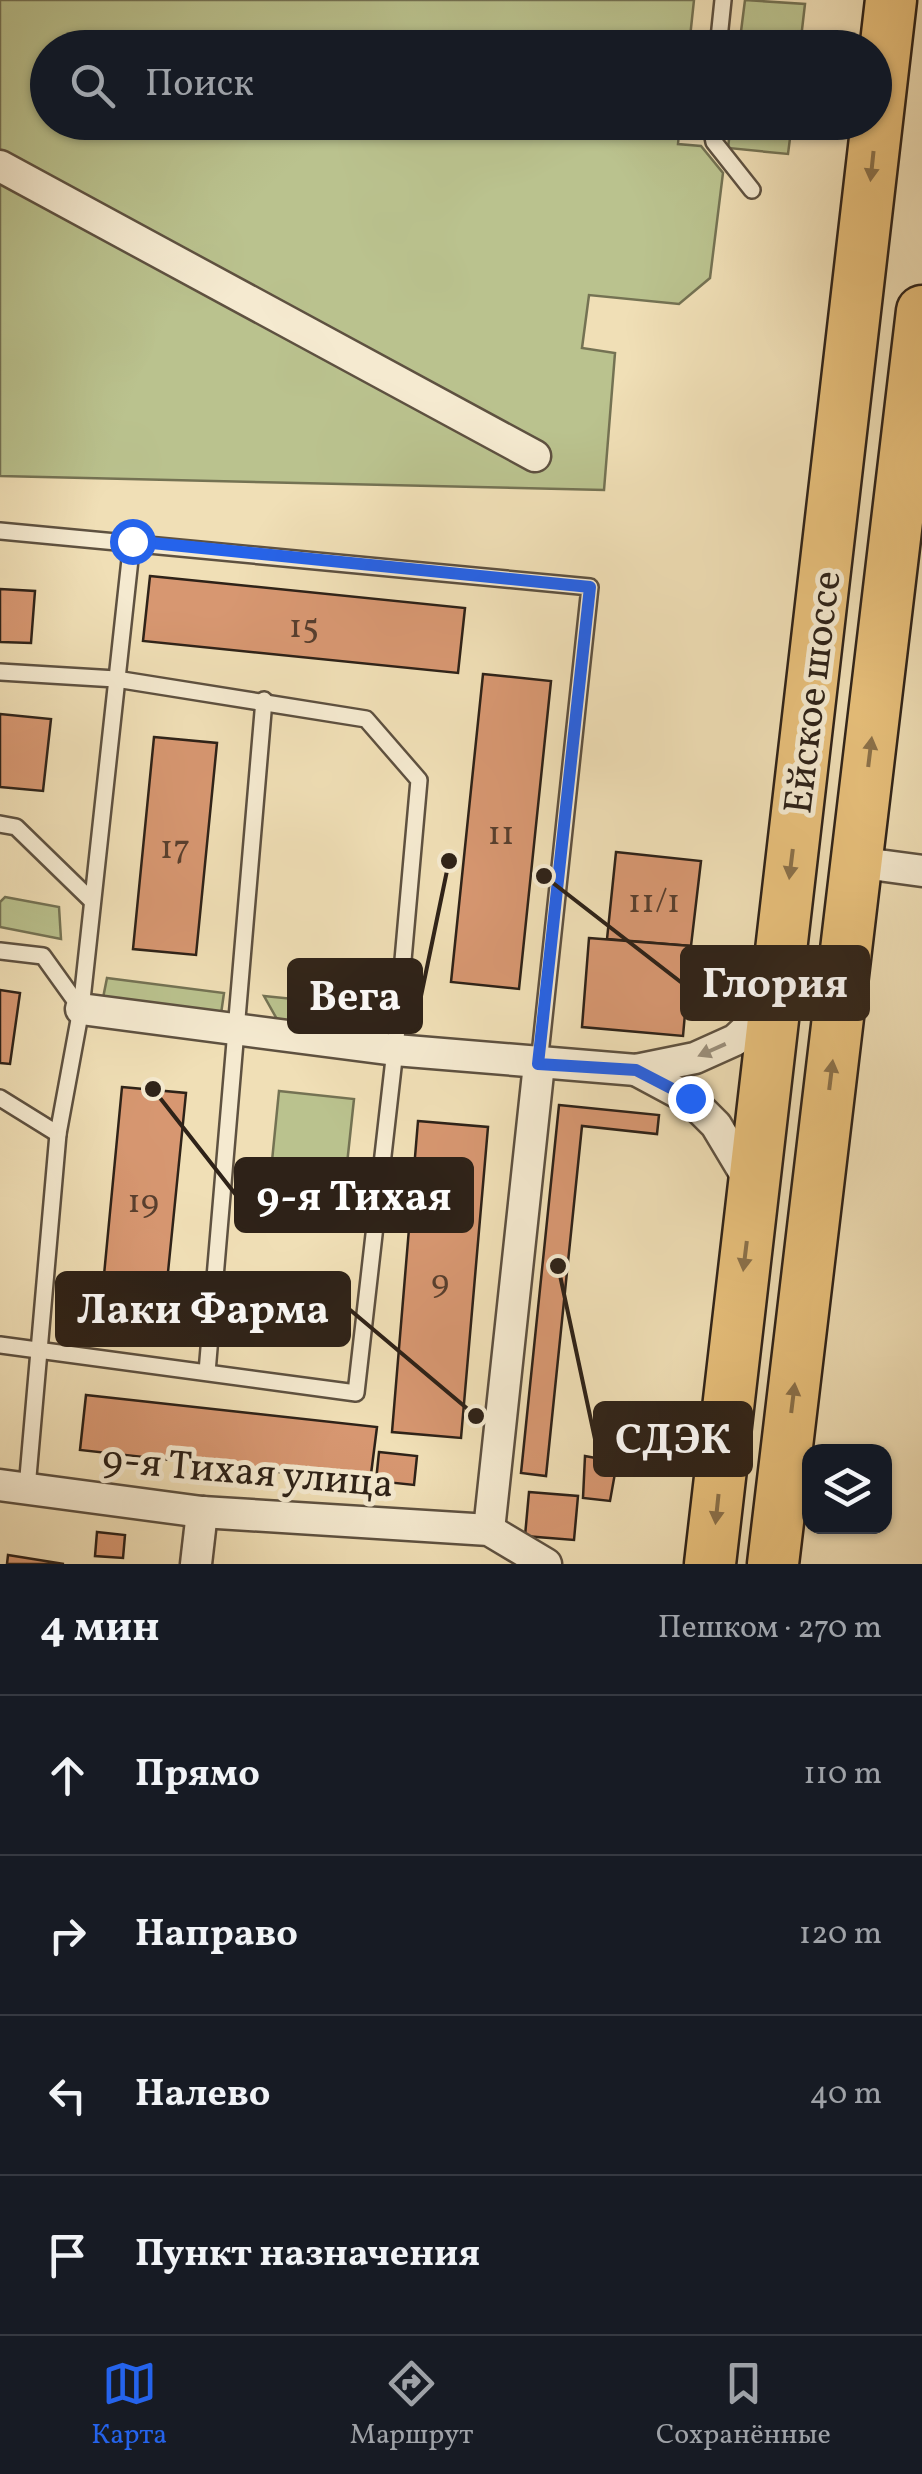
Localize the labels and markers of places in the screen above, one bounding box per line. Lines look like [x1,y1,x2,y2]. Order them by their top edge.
callout: Глория [682,947,868,1019]
callout: Вега [289,960,421,1032]
callout: 9-я Тихая [236,1159,472,1231]
callout: Лаки Фарма [57,1273,349,1345]
callout: СДЭК [595,1403,751,1475]

